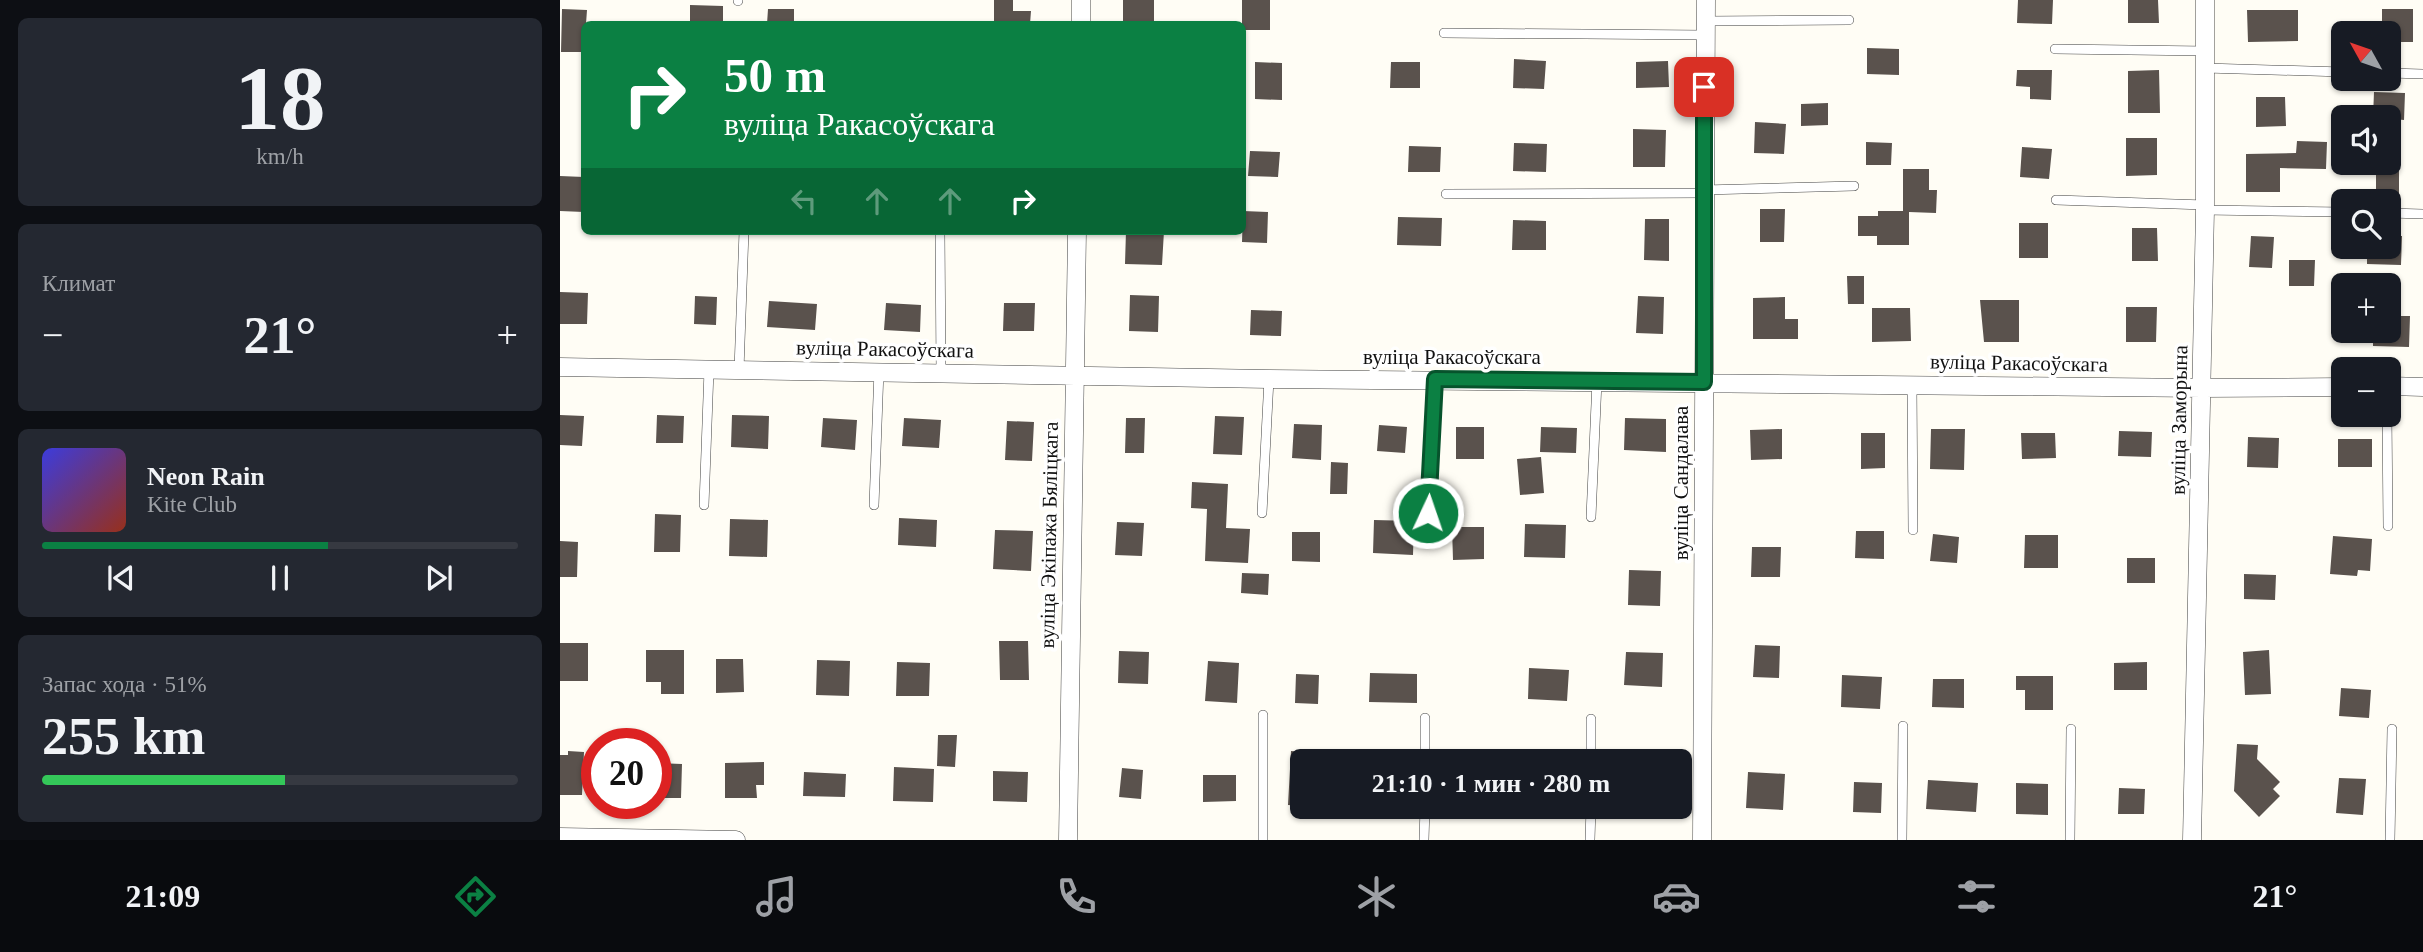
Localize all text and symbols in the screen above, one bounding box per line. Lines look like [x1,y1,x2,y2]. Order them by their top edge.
north arrow [2331,21,2401,91]
map controls [2331,21,2401,427]
text: 18 [235,48,326,149]
text: 50 m [724,48,826,103]
icon: right [609,49,700,140]
pin [1674,57,1734,117]
icon: arrive [1685,68,1723,106]
button: sound [2331,105,2401,175]
text: вуліца Ракасоўскага [724,106,995,142]
text: km/h [256,144,304,169]
icon: left [785,182,823,220]
icon: ahead [858,182,896,220]
icon: ahead [931,182,969,220]
icon: right [1004,182,1042,220]
button: search [2331,189,2401,259]
text: Климат [42,271,115,296]
button: + [2331,273,2401,343]
text: 21° [244,307,316,364]
text: − [42,314,63,356]
text: + [497,314,518,356]
street label: вуліца Ракасоўскага [796,335,975,363]
street label: вуліца Заморына [2166,344,2192,495]
street label: вуліца Ракасоўскага [1363,345,1542,369]
street label: вуліца Ракасоўскага [1930,349,2109,377]
button: − [2331,357,2401,427]
street label: вуліца Сандалава [1669,405,1693,560]
street label: вуліца Экіпажа Бяліцкага [1035,421,1063,649]
text: Neon Rain [147,462,265,491]
position arrow [1391,476,1465,550]
text: Kite Club [147,492,237,517]
icon: previous [102,559,140,597]
icon: pause [261,559,299,597]
icon: next [420,559,458,597]
text: Запас хода · 51% [42,672,207,697]
text: 255 km [42,708,205,765]
speed limit sign: 20 [581,728,672,819]
text: 21:10 · 1 мин · 280 m [1372,769,1610,798]
icon: directions [451,872,500,921]
icon: music [752,872,801,921]
icon: phone [1052,872,1101,921]
icon: climate [1352,872,1401,921]
icon: car [1652,872,1701,921]
icon: filters [1952,872,2001,921]
text: 21:09 [126,878,200,914]
text: 21° [2253,878,2297,914]

